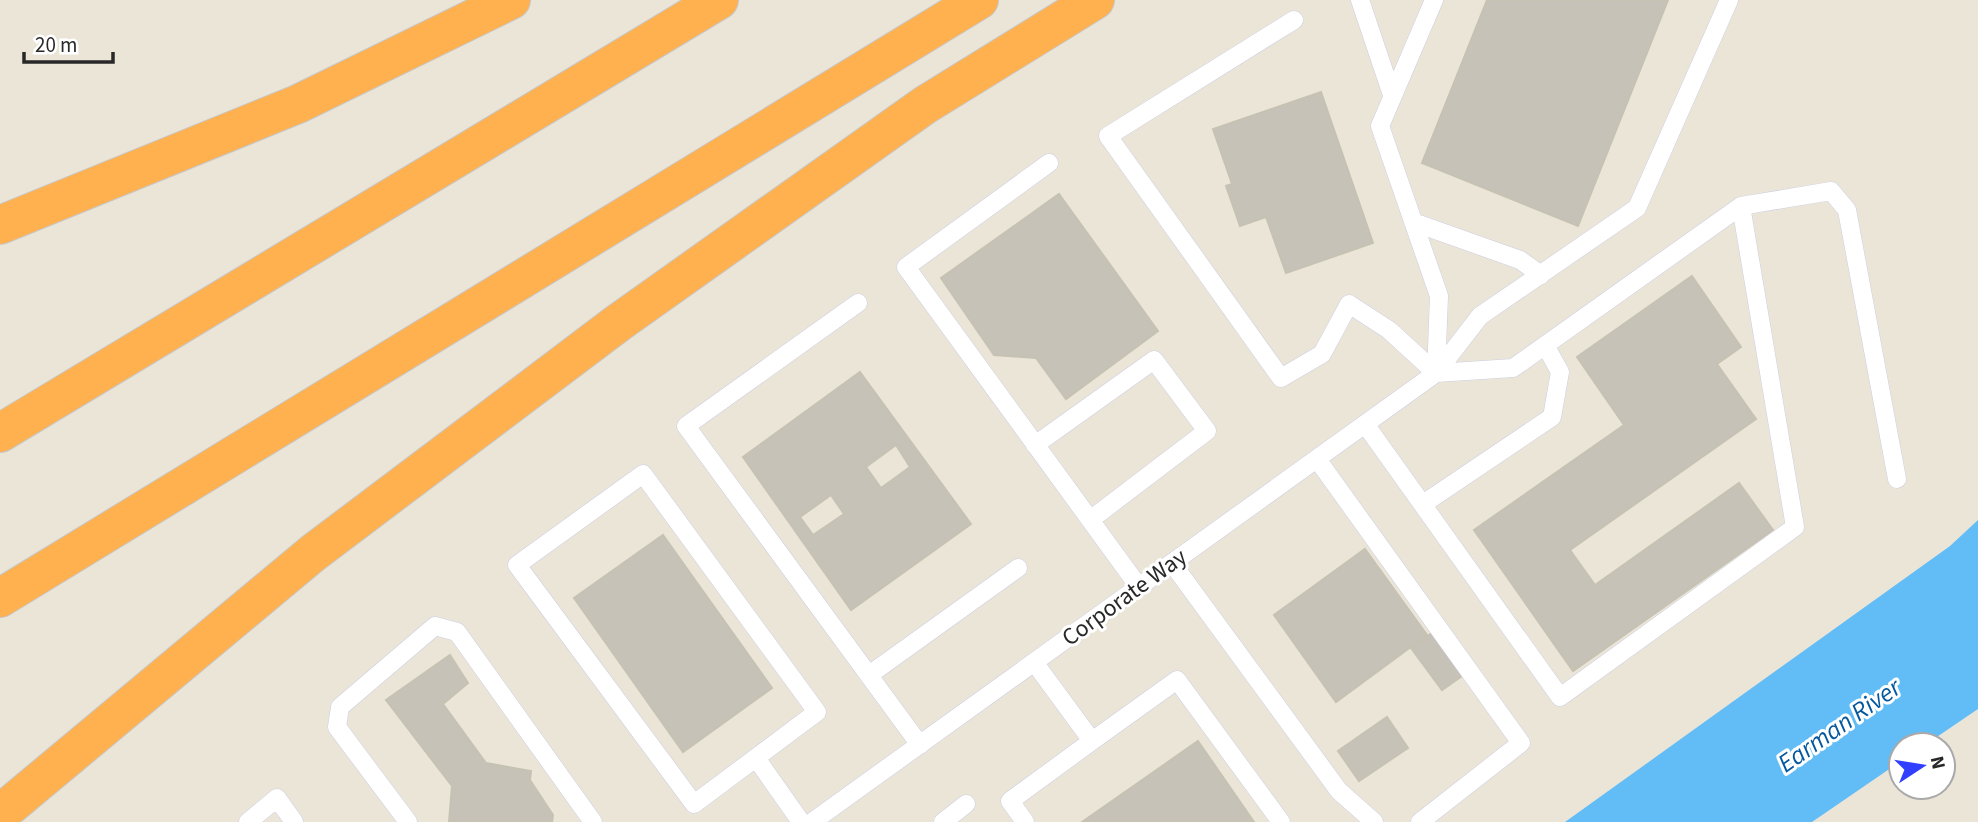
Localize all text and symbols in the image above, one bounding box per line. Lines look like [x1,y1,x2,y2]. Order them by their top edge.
scale bar [24,21,114,65]
text: 20 m [35,30,77,60]
street label: Corporate Way [1054,540,1194,655]
water label: Earman River [1770,669,1909,782]
north arrow [1887,731,1957,801]
text: N [1923,754,1952,772]

